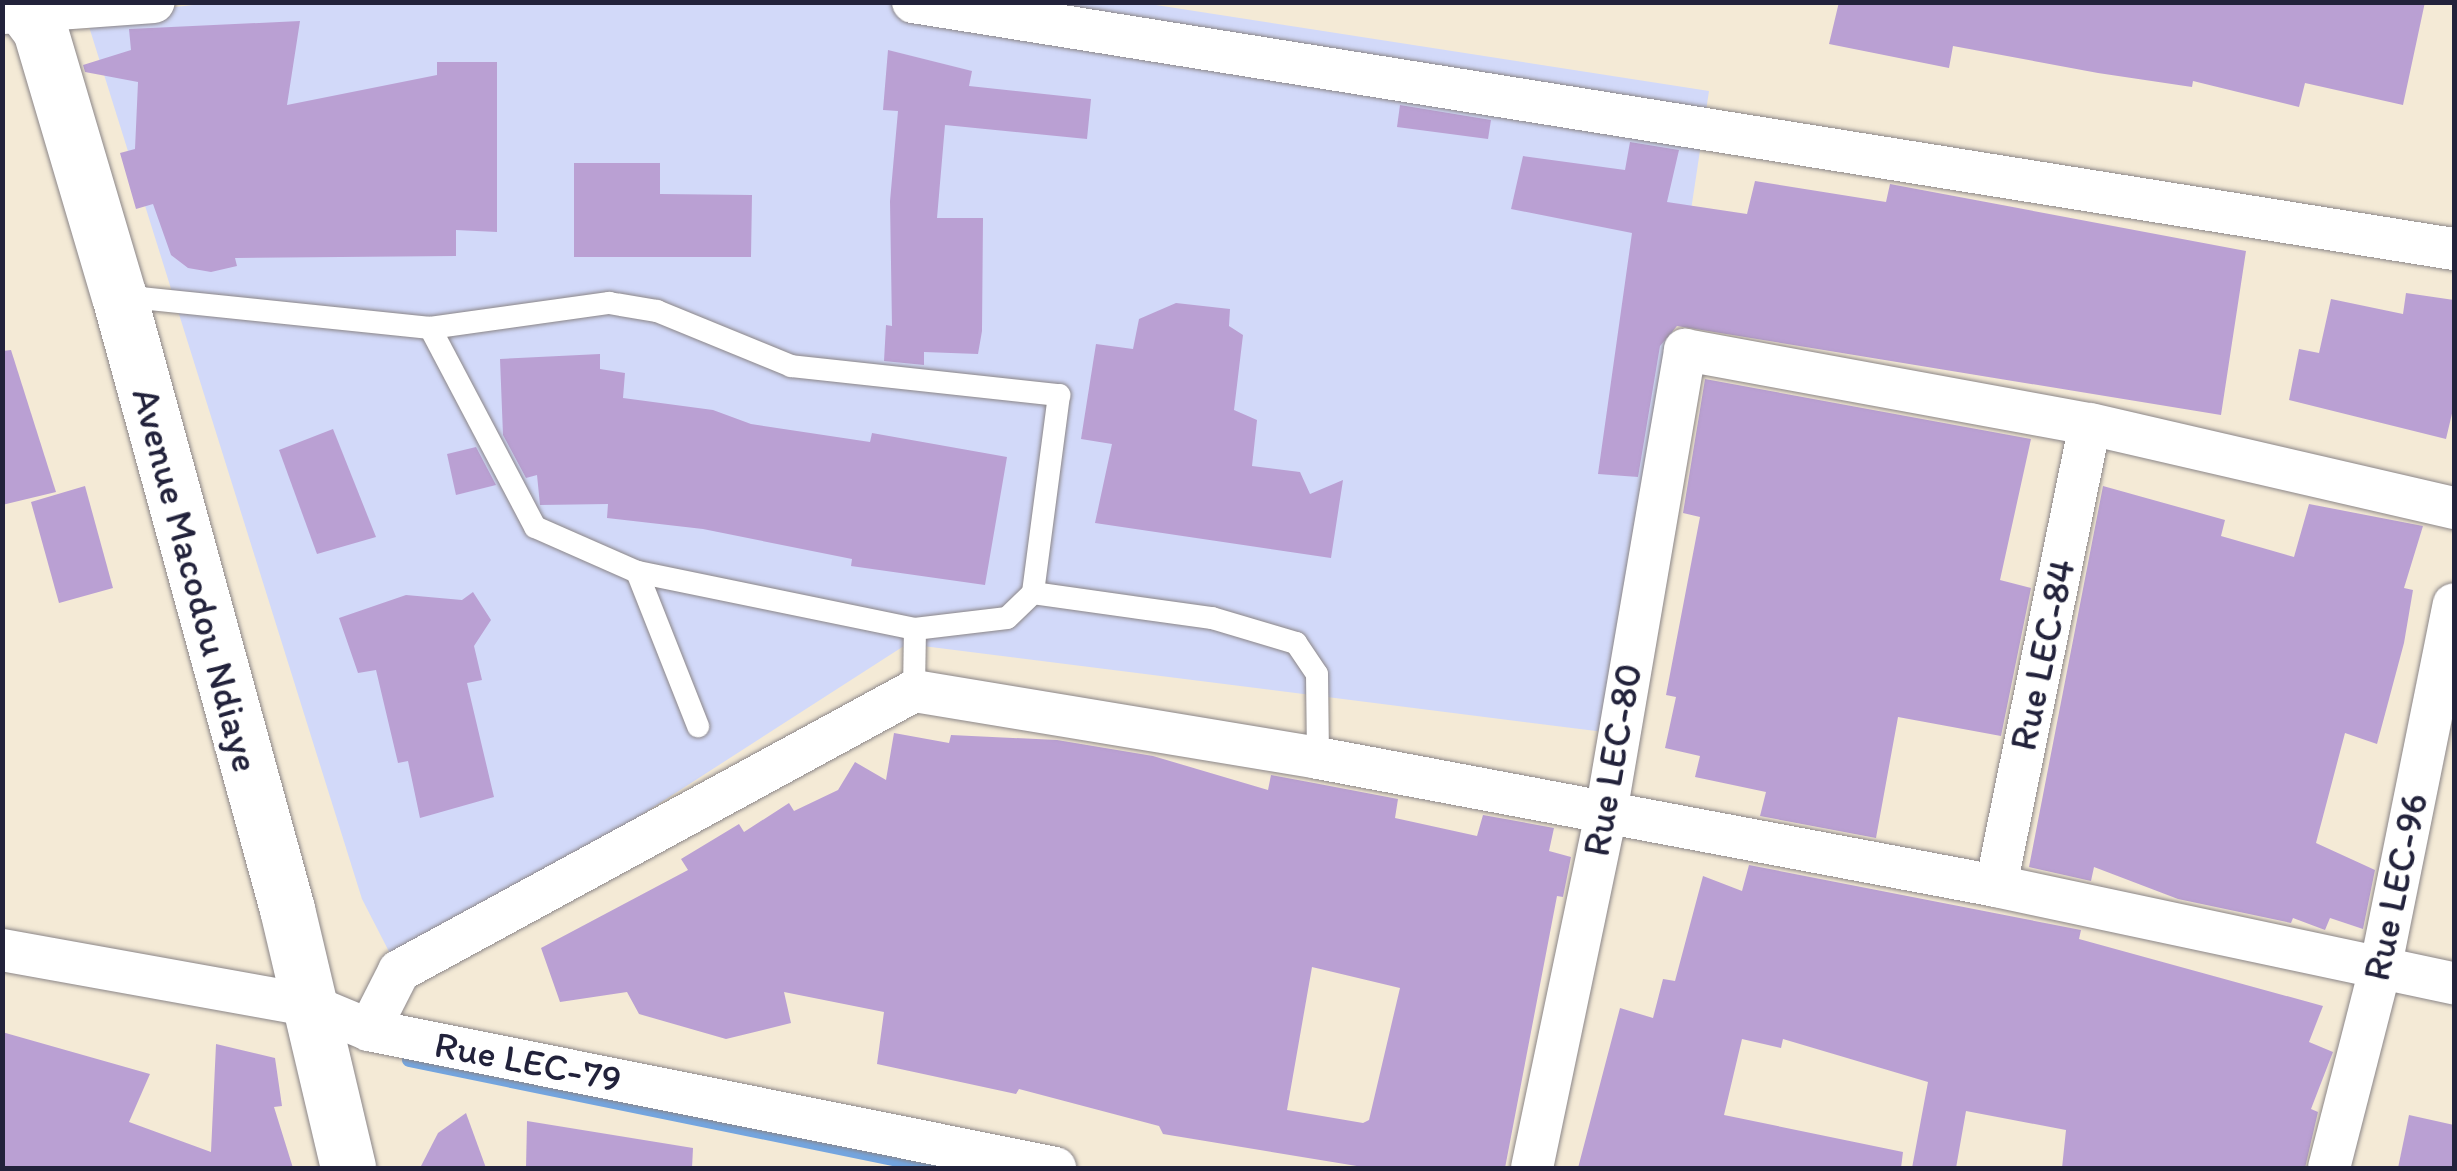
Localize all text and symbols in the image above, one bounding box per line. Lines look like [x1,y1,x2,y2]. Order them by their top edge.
street label: Avenue Macodou Ndiaye [122,384,268,776]
street label: Rue LEC-84 [2001,555,2085,755]
street label: Rue LEC-80 [1574,660,1652,860]
street label: Rue LEC-96 [2354,789,2438,985]
street label: Rue LEC-79 [431,1022,625,1102]

